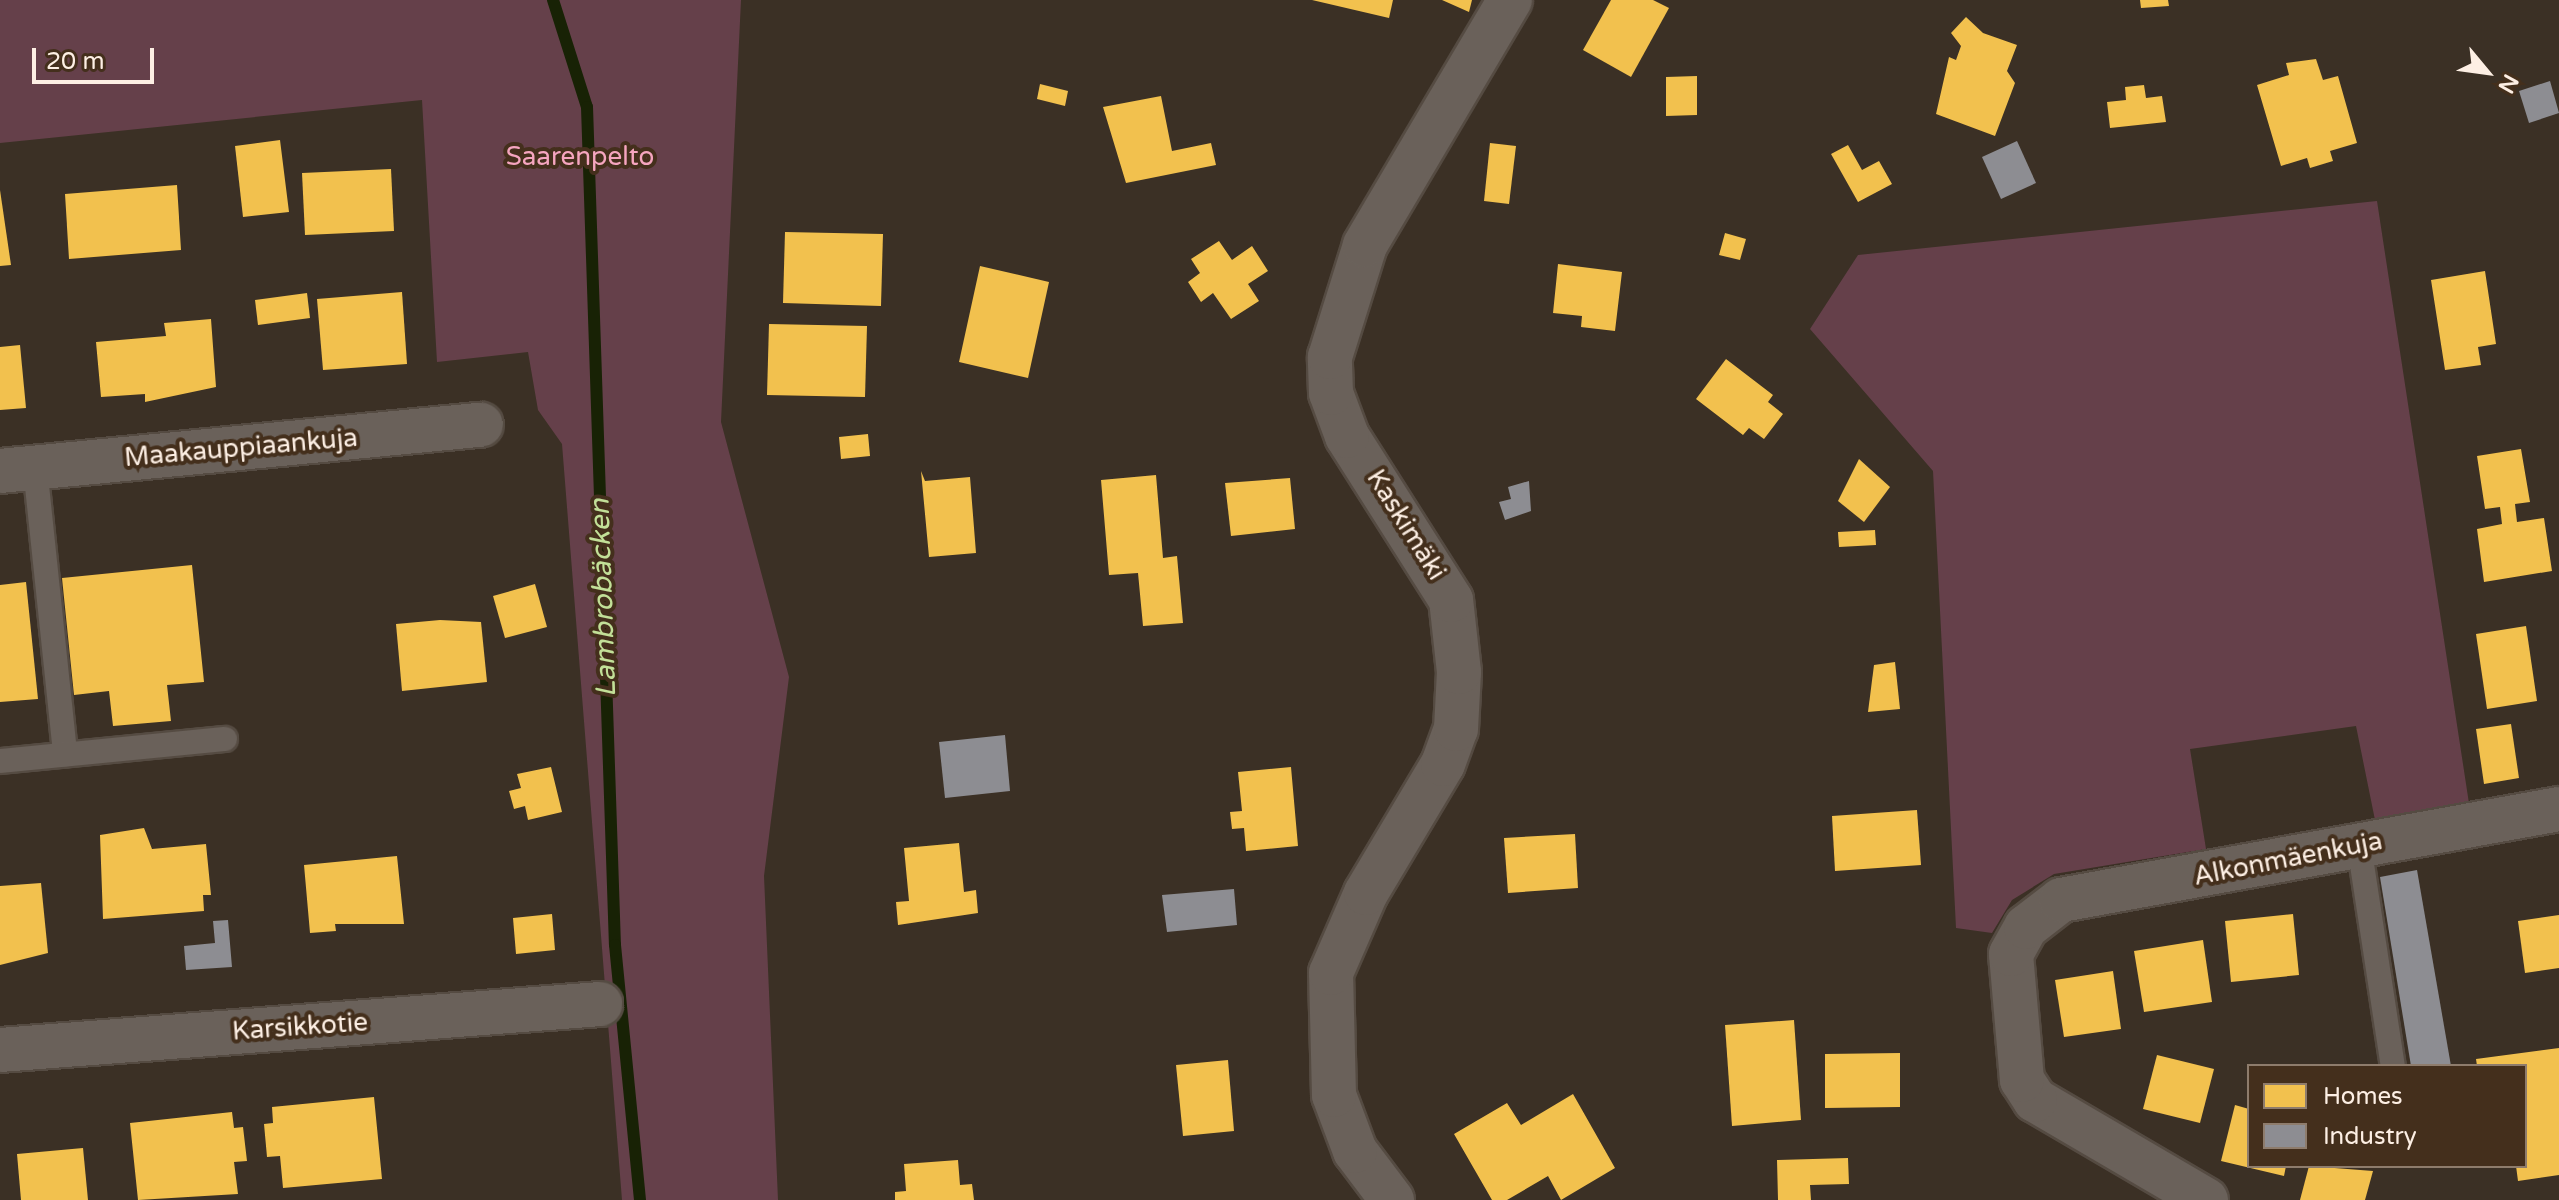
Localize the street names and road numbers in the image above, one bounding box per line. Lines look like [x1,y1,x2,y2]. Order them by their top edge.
street label: Maakauppiaankuja [123,422,359,474]
street label: Kaskimäki [1360,464,1452,586]
street label: Alkonmäenkuja [2191,825,2385,893]
street label: Karsikkotie [231,1007,369,1047]

